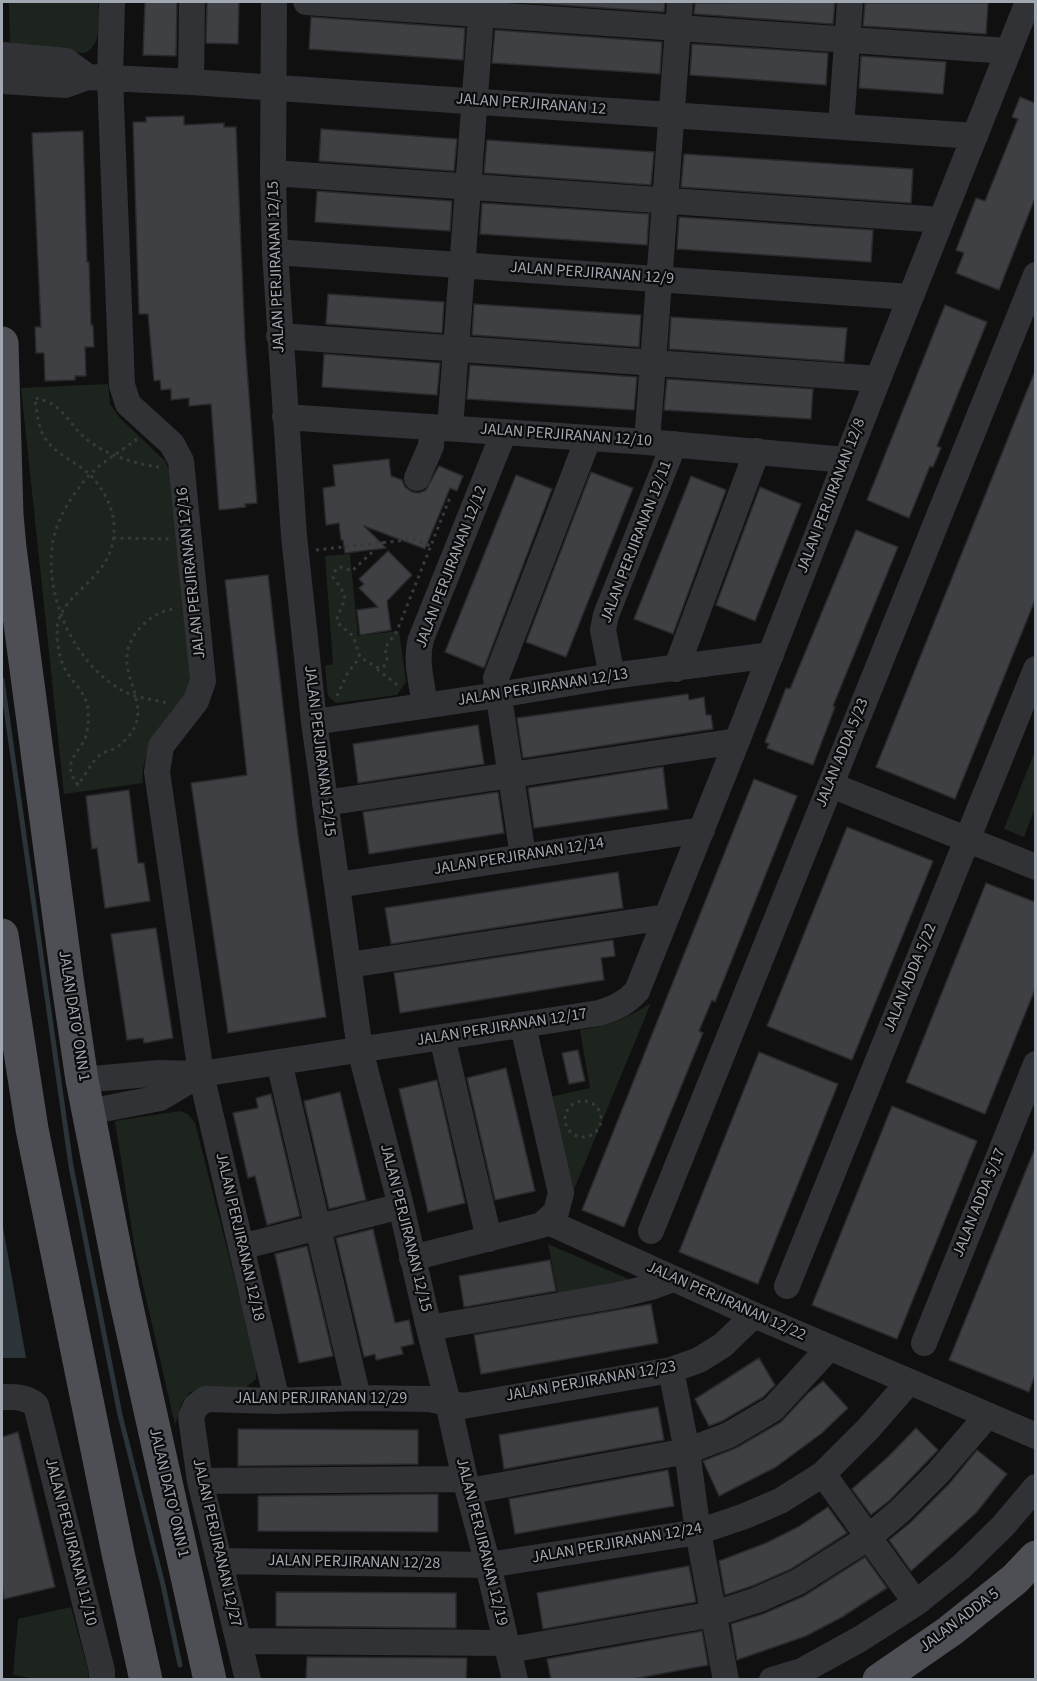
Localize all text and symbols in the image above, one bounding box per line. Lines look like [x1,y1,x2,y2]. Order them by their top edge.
street label: JALAN PERJIRANAN 12 [455,90,607,120]
street label: JALAN PERJIRANAN 12/15 [264,181,290,353]
street label: JALAN PERJIRANAN 12/9 [509,259,675,289]
street label: JALAN PERJIRANAN 12/8 [794,416,870,576]
street label: JALAN PERJIRANAN 12/10 [479,420,653,452]
street label: JALAN PERJIRANAN 12/11 [597,458,677,626]
street label: JALAN PERJIRANAN 12/12 [412,483,492,651]
street label: JALAN PERJIRANAN 12/16 [173,486,211,660]
street label: JALAN PERJIRANAN 12/15 [299,664,339,838]
street label: JALAN PERJIRANAN 12/13 [456,665,630,711]
street label: JALAN ADDA 5/23 [812,696,874,810]
street label: JALAN PERJIRANAN 12/14 [432,834,606,880]
street label: JALAN ADDA 5/22 [880,921,942,1035]
street label: JALAN DATO' ONN 1 [53,949,93,1083]
street label: JALAN PERJIRANAN 12/17 [415,1005,589,1051]
street label: JALAN PERJIRANAN 12/15 [375,1142,435,1314]
street label: JALAN ADDA 5/17 [949,1146,1011,1260]
street label: JALAN PERJIRANAN 12/18 [210,1151,268,1323]
street label: JALAN PERJIRANAN 12/22 [643,1258,809,1346]
street label: JALAN PERJIRANAN 12/23 [504,1358,678,1406]
street label: JALAN PERJIRANAN 12/29 [235,1389,407,1409]
street label: JALAN DATO' ONN 1 [144,1426,192,1560]
street label: JALAN PERJIRANAN 11/10 [40,1456,100,1628]
street label: JALAN PERJIRANAN 12/19 [451,1456,511,1628]
street label: JALAN PERJIRANAN 12/27 [187,1457,245,1629]
street label: JALAN PERJIRANAN 12/24 [530,1520,704,1568]
street label: JALAN PERJIRANAN 12/28 [268,1552,440,1574]
street label: JALAN ADDA 5 [917,1585,1003,1657]

